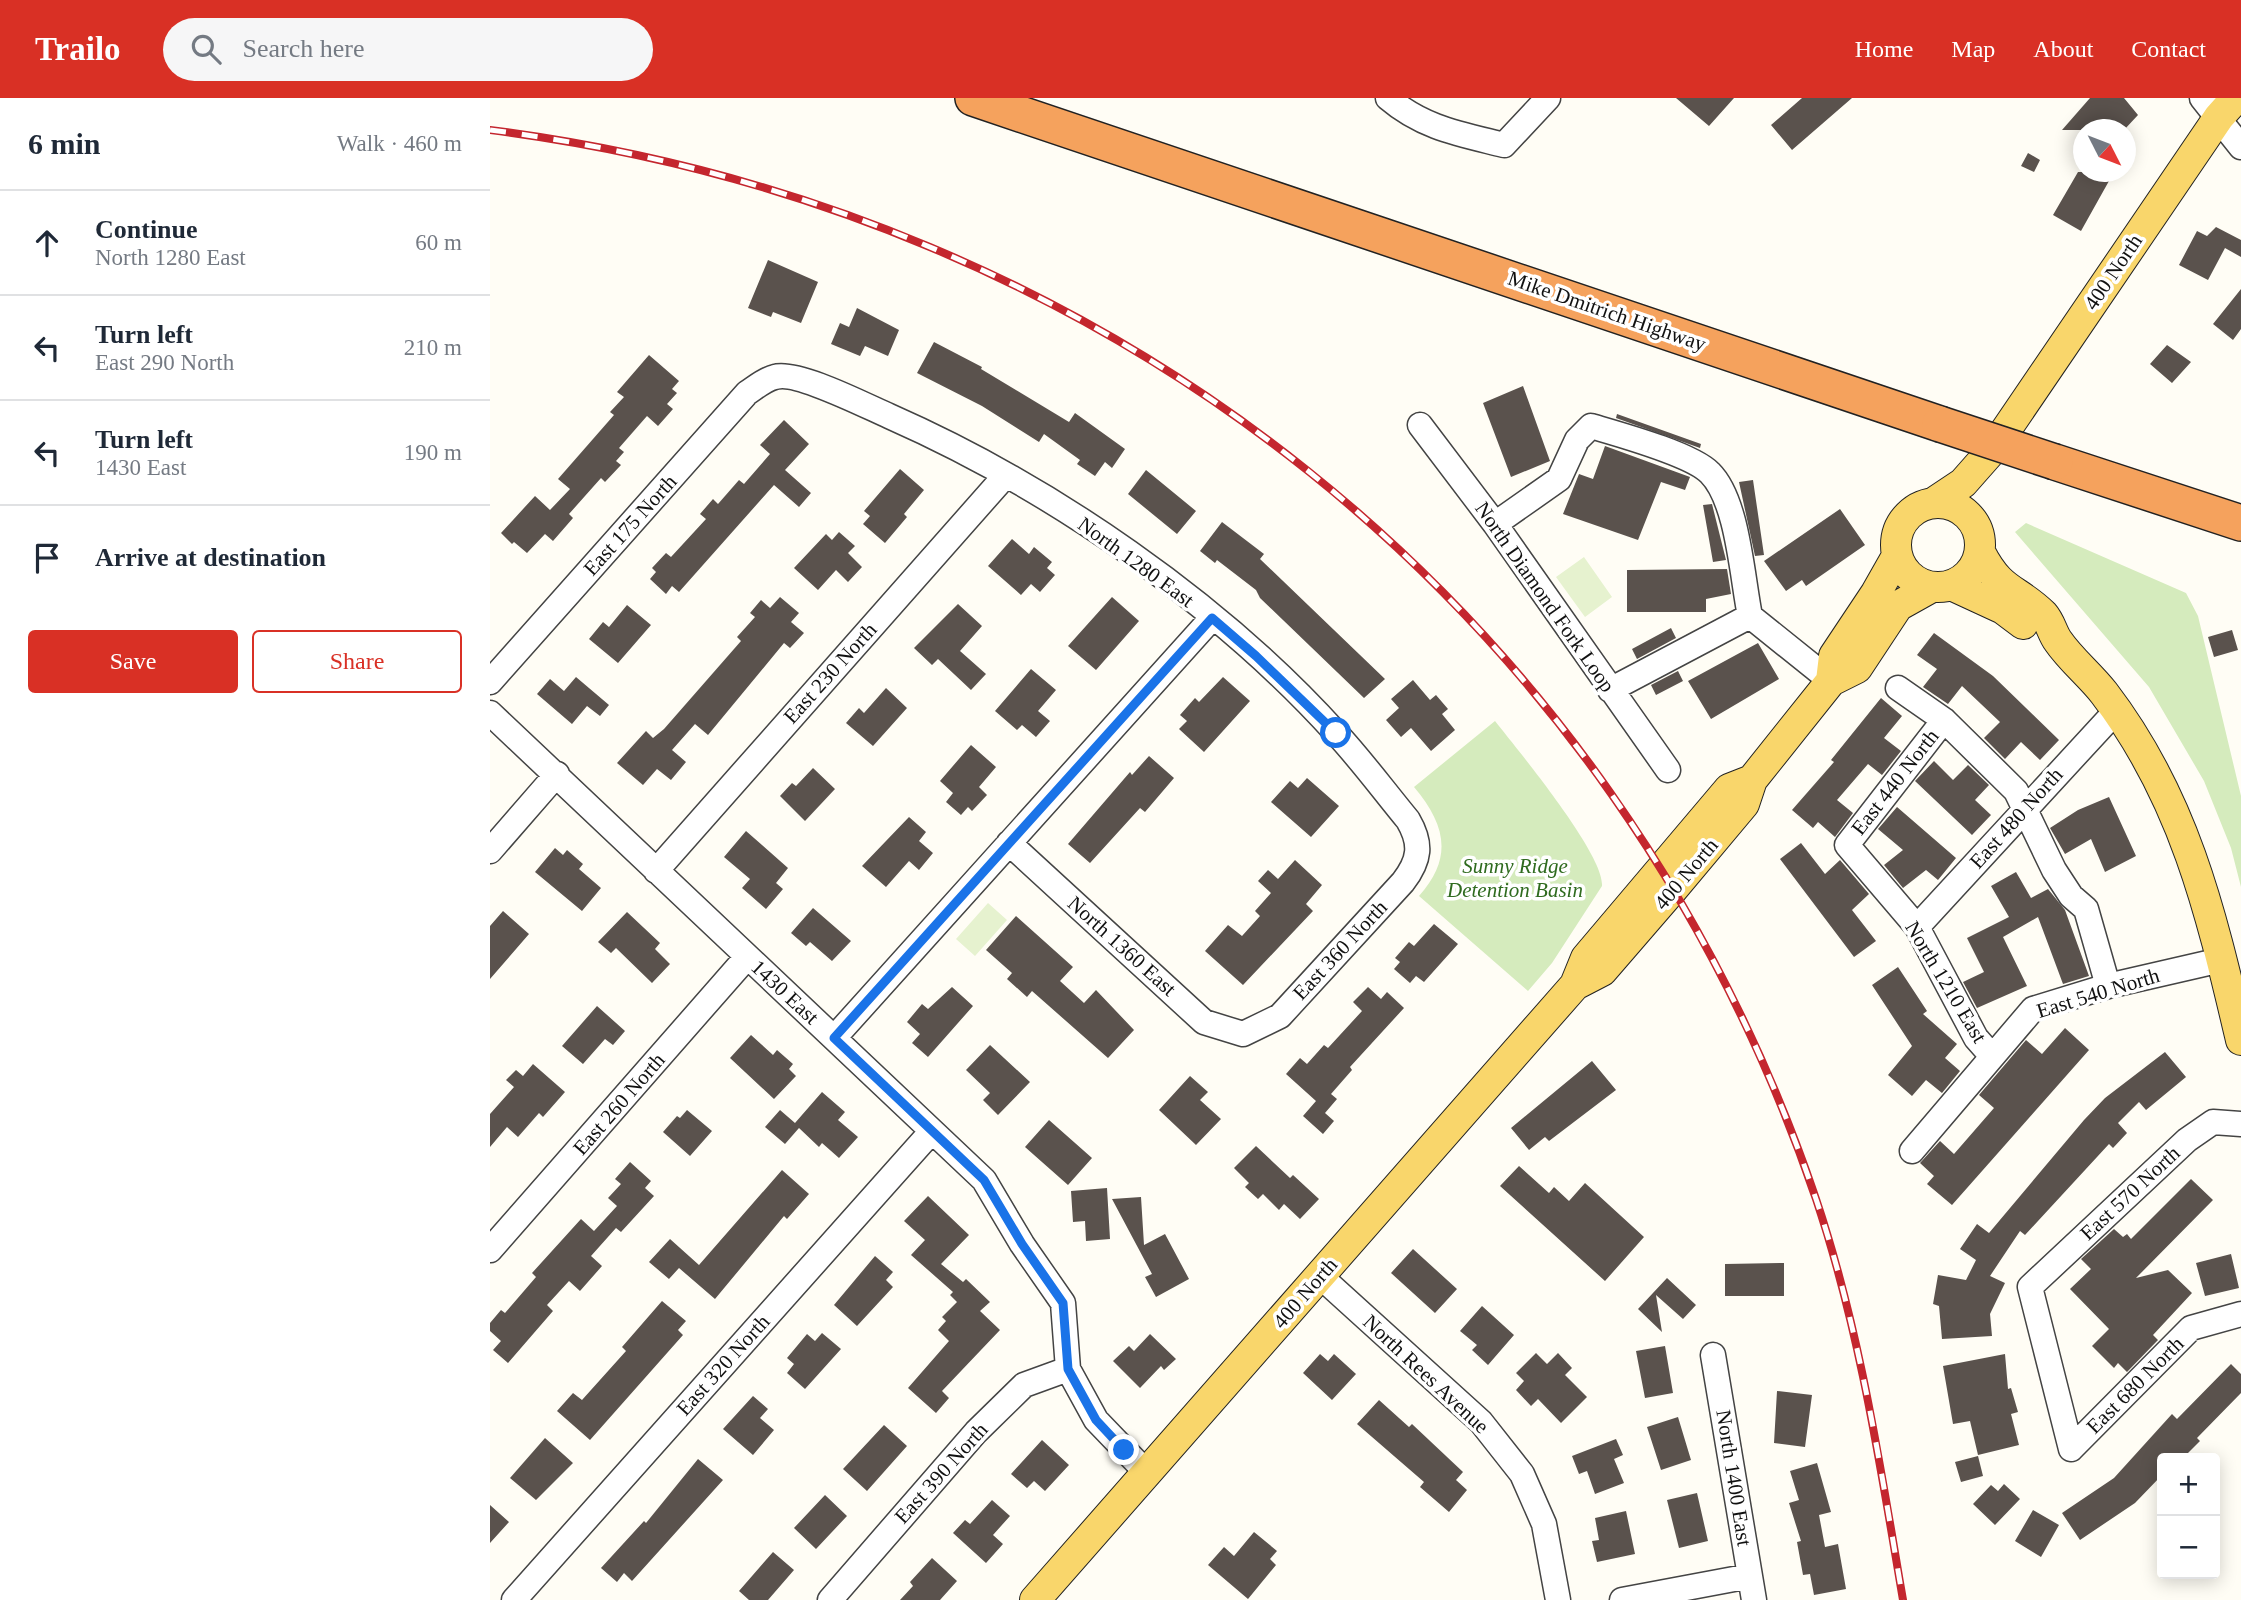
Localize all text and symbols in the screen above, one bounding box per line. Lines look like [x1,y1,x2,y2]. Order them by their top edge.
search box [163,18,653,81]
icon: search [187,30,225,68]
text: Trailo [35,31,121,67]
text: Search here [243,34,365,63]
text: Home [1855,36,1913,62]
text: Map [1951,36,1995,62]
text: About [2033,36,2093,62]
text: Contact [2131,36,2206,62]
north arrow [2073,119,2136,182]
text: 6 min [28,127,101,160]
text: Walk · 460 m [337,131,462,156]
text: Continue [95,215,198,244]
icon: ahead [28,224,66,262]
street label: 400 North [2079,229,2147,314]
text: 60 m [415,230,462,255]
text: North 1280 East [95,245,246,270]
street label: Mike Dmitrich Highway [1505,266,1710,356]
text: Turn left [95,320,193,349]
icon: left [28,329,66,367]
text: 210 m [404,335,462,360]
text: East 290 North [95,350,234,375]
text: Turn left [95,425,193,454]
icon: left [28,434,66,472]
text: 190 m [404,440,462,465]
text: 1430 East [95,455,186,480]
street label: East 175 North [579,469,682,580]
street label: North Diamond Fork Loop [1470,497,1620,697]
street label: North 1280 East [1073,512,1199,612]
icon: arrive [28,539,66,577]
text: Arrive at destination [95,543,326,572]
street label: East 230 North [779,617,882,728]
button: Save [28,630,238,693]
button: Share [252,630,462,693]
route start [1320,717,1351,748]
street label: East 440 North [1846,724,1944,839]
street label: East 480 North [1965,762,2068,873]
street label: 400 North [1649,833,1723,915]
park label: Sunny Ridge Detention Basin [1446,854,1583,902]
street label: North 1360 East [1063,891,1181,1001]
street label: East 360 North [1288,895,1392,1005]
street label: North 1210 East [1900,917,1992,1047]
street label: 1430 East [746,955,824,1029]
street label: East 540 North [2034,963,2163,1023]
street label: East 260 North [568,1048,670,1160]
street label: East 570 North [2075,1141,2185,1245]
street label: 400 North [1268,1252,1343,1333]
street label: East 320 North [672,1309,775,1420]
street label: North Rees Avenue [1358,1310,1494,1438]
street label: East 680 North [2082,1331,2189,1438]
street label: North 1400 East [1711,1408,1757,1548]
street label: East 390 North [890,1417,993,1528]
route end [1108,1434,1139,1465]
map controls [2157,1453,2220,1579]
button: + [2157,1453,2220,1516]
button: − [2157,1516,2220,1579]

